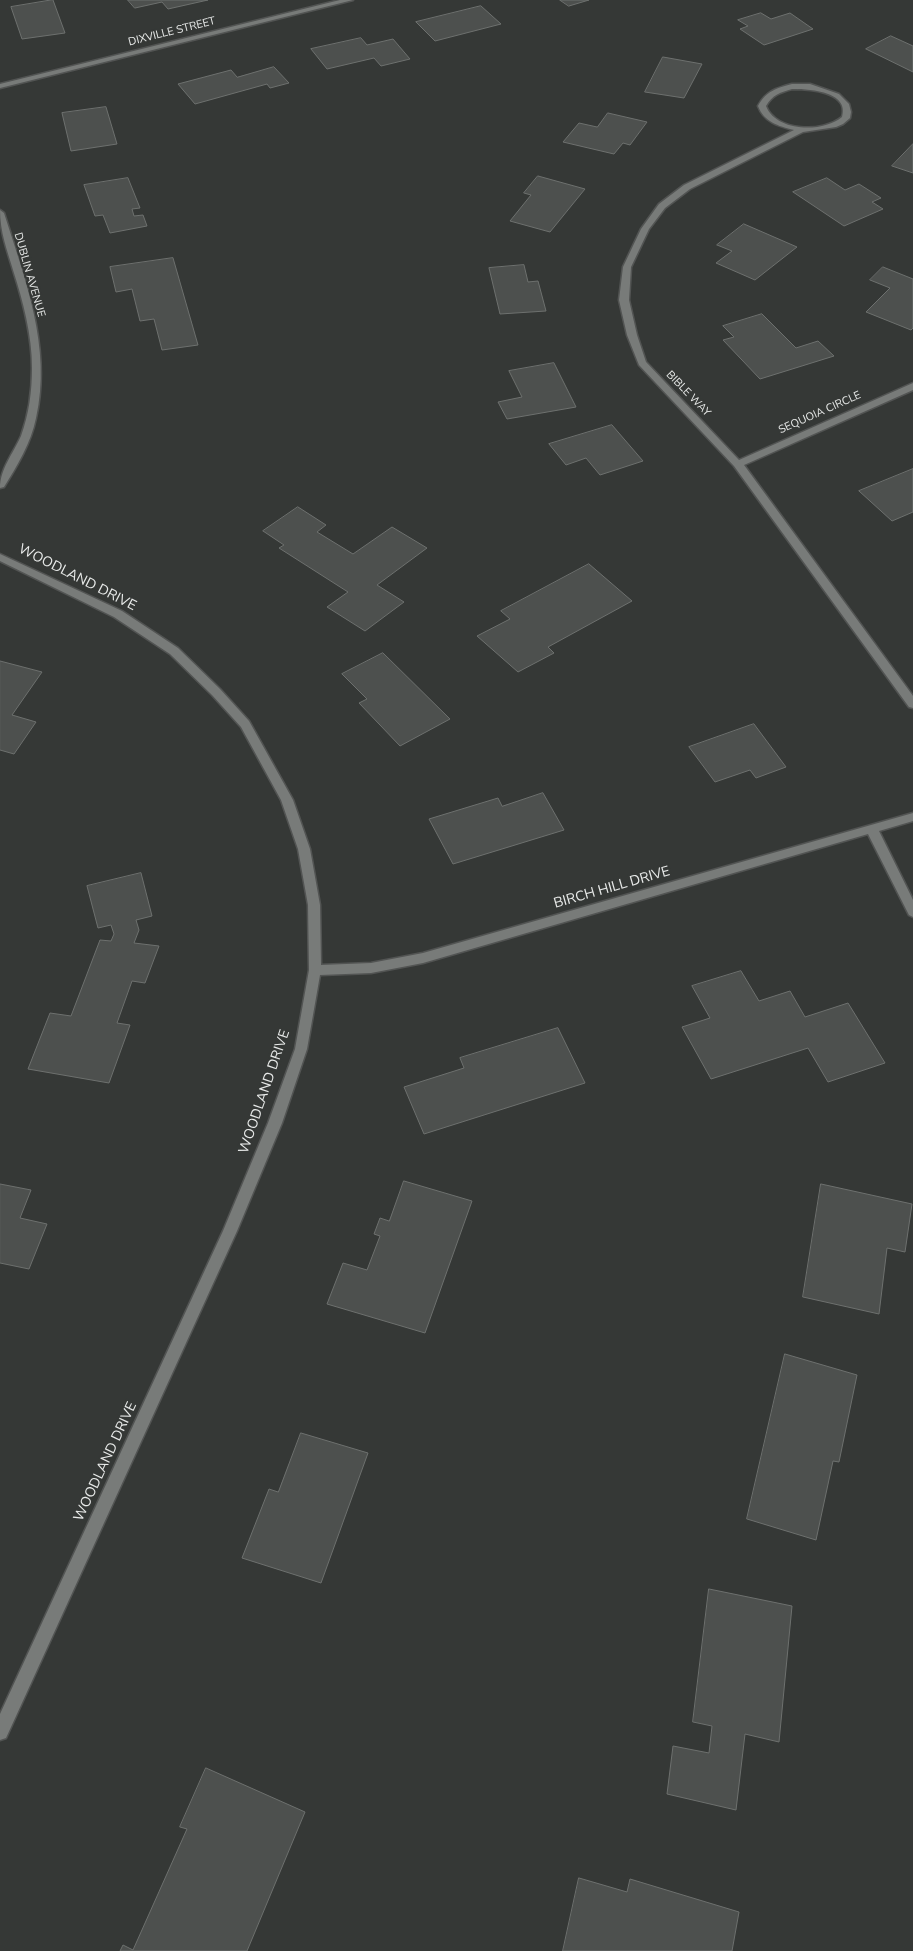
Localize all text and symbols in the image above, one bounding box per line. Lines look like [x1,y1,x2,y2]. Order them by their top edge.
street label: DIXVILLE STREET [127,15,217,49]
street label: DUBLIN AVENUE [11,231,47,319]
street label: BIBLE WAY [663,368,713,420]
street label: SEQUOIA CIRCLE [777,389,863,437]
street label: WOODLAND DRIVE [15,541,139,615]
street label: BIRCH HILL DRIVE [552,863,672,913]
street label: WOODLAND DRIVE [236,1028,294,1156]
street label: WOODLAND DRIVE [71,1400,141,1524]

